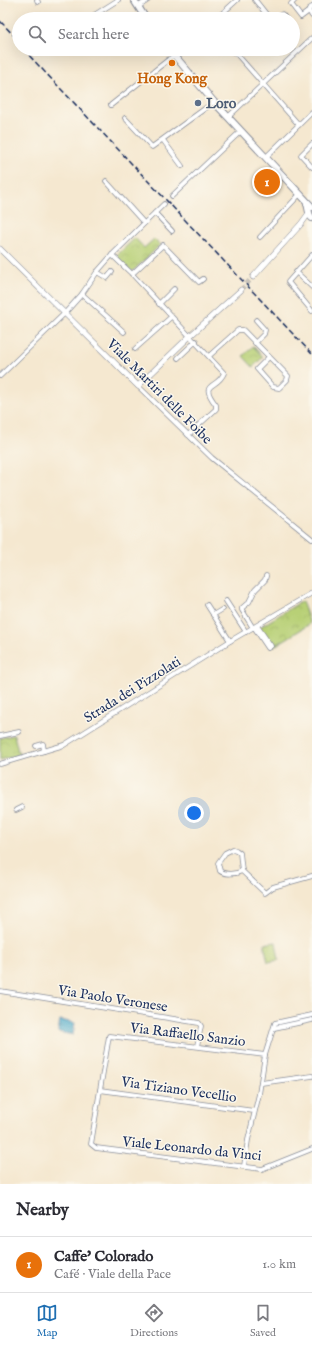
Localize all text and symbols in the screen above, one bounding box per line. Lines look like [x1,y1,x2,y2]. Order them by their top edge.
search box [12,12,300,56]
icon: search [26,23,48,45]
text: Search here [58,25,129,44]
marker: Hong Kong [167,58,177,68]
place label: Hong Kong [137,70,208,88]
place label: Loro [206,95,237,113]
marker: Loro [193,98,203,108]
pin: 1 [254,167,280,197]
street label: Viale Martiri delle Foibe [102,334,216,449]
street label: Strada dei Pizzolati [81,653,185,727]
your location [184,803,204,823]
street label: Via Paolo Veronese [56,981,169,1017]
street label: Via Raffaello Sanzio [128,1019,247,1051]
street label: Via Tiziano Vecellio [119,1073,238,1107]
street label: Viale Leonardo da Vinci [121,1133,262,1165]
text: Nearby [16,1200,69,1221]
text: Caffe' Colorado [54,1247,153,1266]
text: 1 [27,1256,31,1273]
text: 1.0 km [262,1256,296,1273]
text: Café · Viale della Pace [54,1266,171,1283]
tab: Map [36,1302,58,1340]
tab: Directions [130,1302,178,1340]
tab: Saved [250,1302,276,1340]

